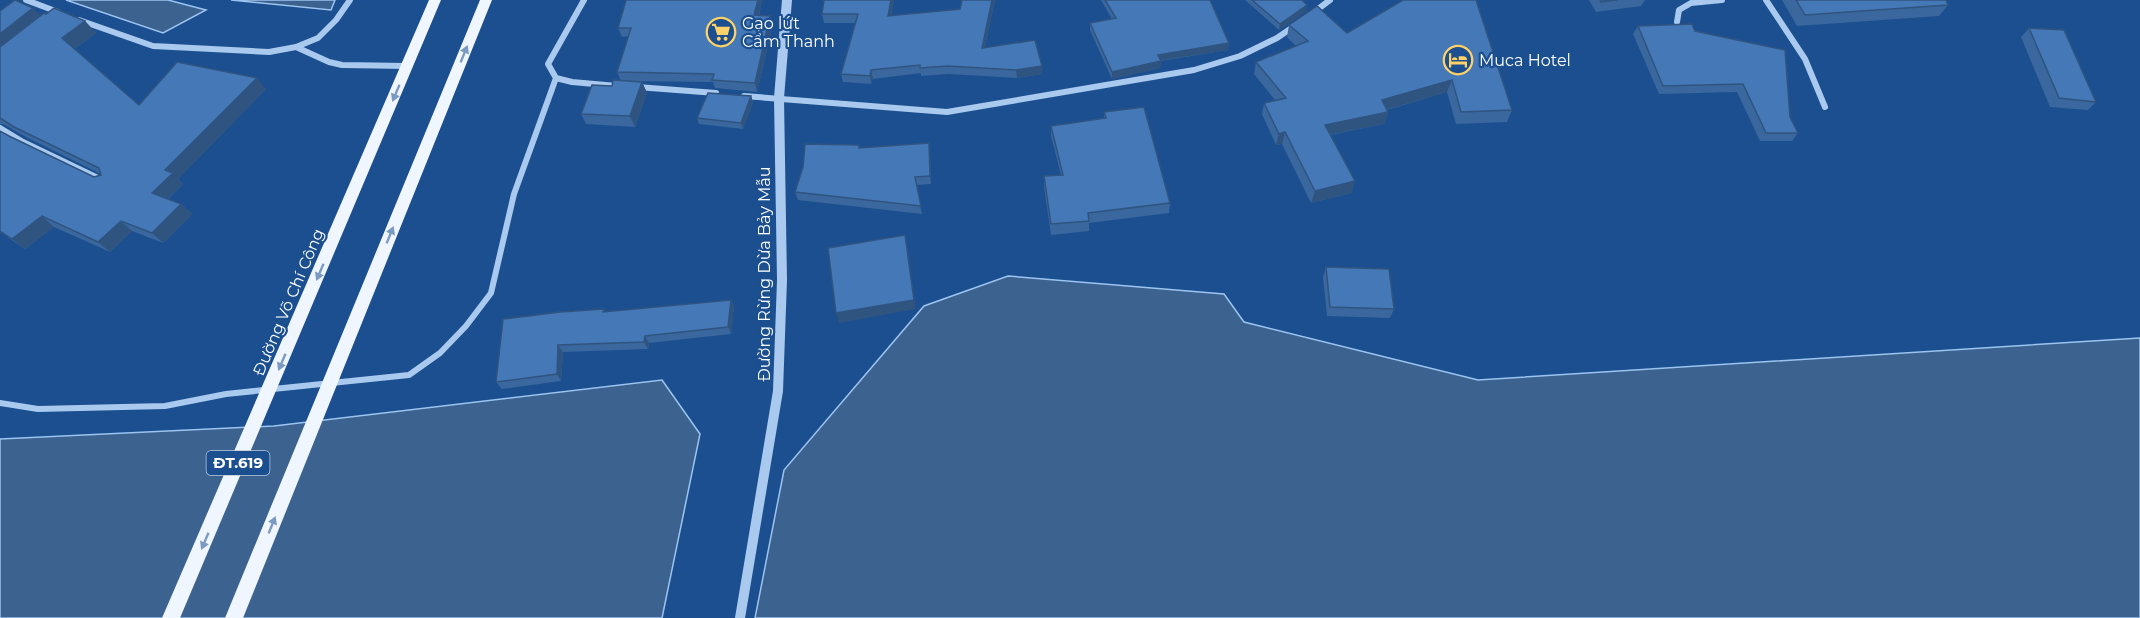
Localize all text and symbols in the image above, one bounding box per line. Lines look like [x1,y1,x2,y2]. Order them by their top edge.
place label: Gạo lứt Cẩm Thanh [742,14,835,51]
supermarket icon: Gạo lứt Cẩm Thanh [705,16,737,48]
hotel icon: Muca Hotel [1442,44,1474,76]
one-way arrow [459,45,469,63]
place label: Muca Hotel [1479,51,1571,70]
one-way arrow [392,84,401,101]
street label: Đường Rừng Dừa Bảy Mẫu [755,167,774,381]
street label: Đường Võ Chí Công [249,226,328,379]
one-way arrow [386,226,395,244]
one-way arrow [315,264,325,282]
one-way arrow [277,353,287,371]
road number: ĐT.619 [206,451,270,475]
one-way arrow [268,516,277,534]
one-way arrow [200,532,210,550]

